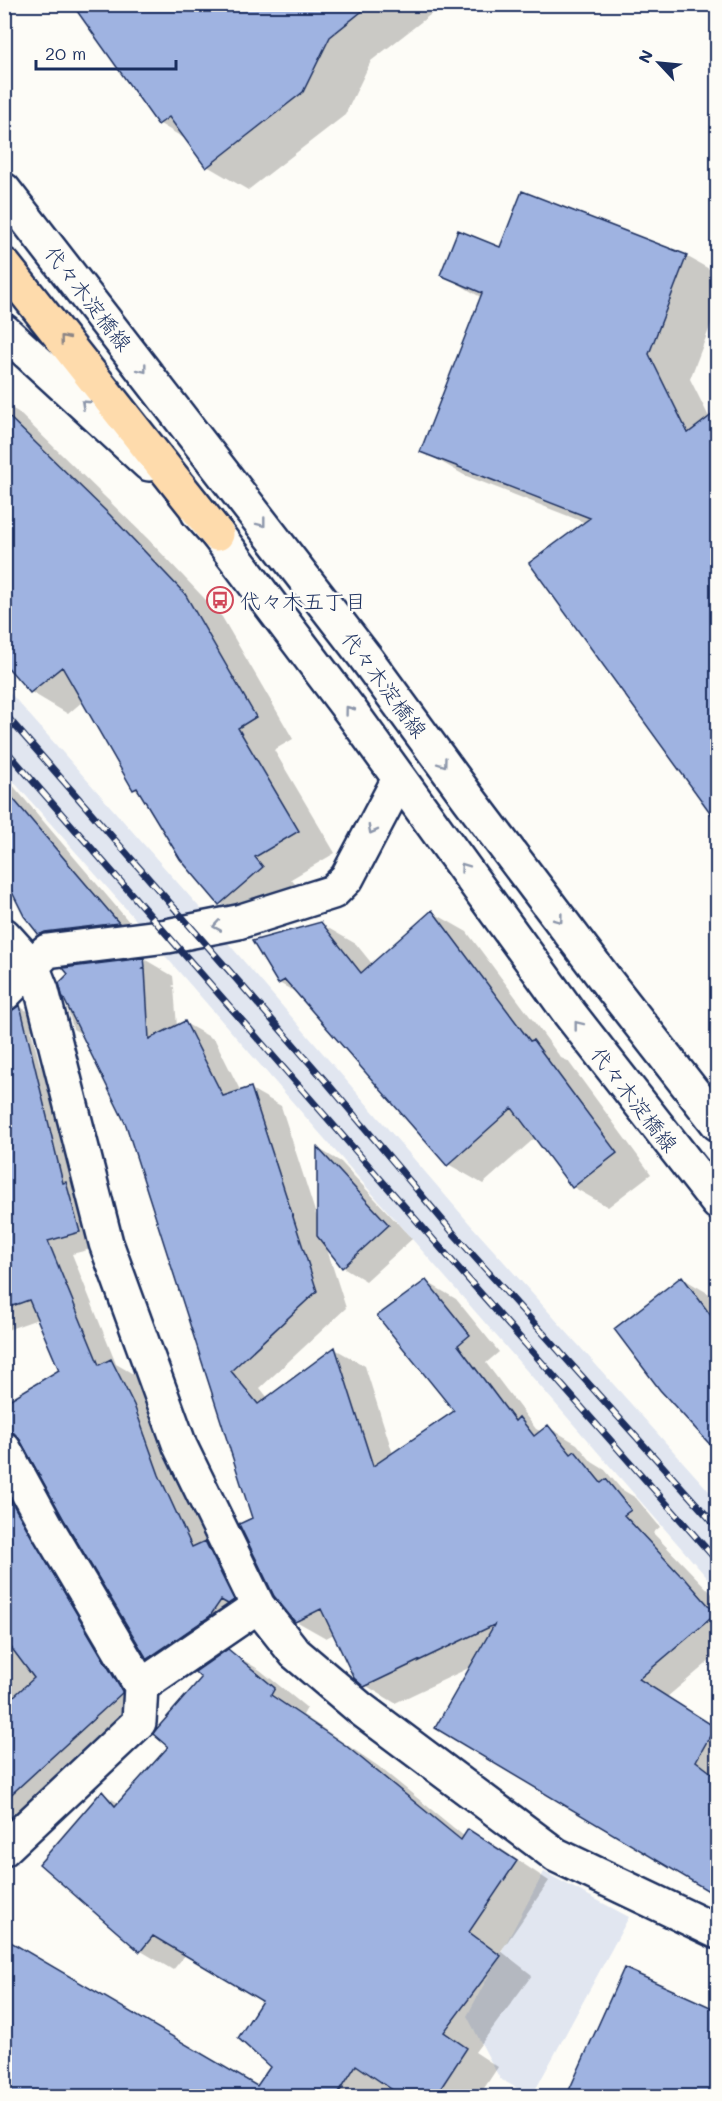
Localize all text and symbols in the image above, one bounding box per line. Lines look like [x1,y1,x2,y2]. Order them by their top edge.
scale bar [36,33,176,71]
north arrow [629,33,689,93]
text: 20 m [45,41,86,65]
text: N [633,46,657,66]
street label: 代々木淀橋線 [40,240,138,356]
one-way arrow [61,335,72,346]
one-way arrow [136,362,147,373]
one-way arrow [81,401,92,412]
one-way arrow [255,517,266,528]
bus stop icon: 代々木五丁目 [205,585,235,615]
place label: 代々木五丁目 [240,587,366,614]
street label: 代々木淀橋線 [336,626,434,742]
one-way arrow [345,705,356,716]
one-way arrow [436,757,447,768]
one-way arrow [368,824,379,834]
one-way arrow [460,862,471,873]
one-way arrow [552,913,563,924]
one-way arrow [212,919,222,932]
one-way arrow [574,1020,585,1031]
street label: 代々木淀橋線 [586,1041,684,1157]

